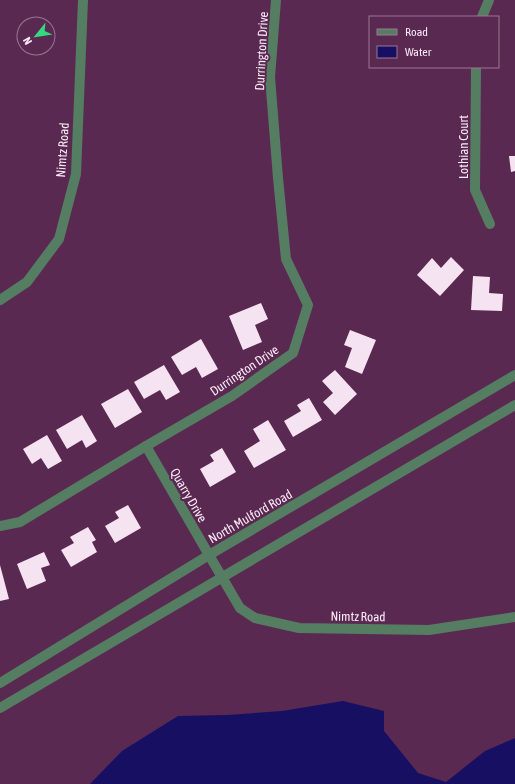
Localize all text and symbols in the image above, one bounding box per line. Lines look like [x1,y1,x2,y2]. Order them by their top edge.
street label: Durrington Drive [252,11,271,91]
north arrow [16,16,56,56]
legend [369,16,499,68]
text: Road [405,25,428,39]
text: N [21,35,34,47]
text: Water [405,45,432,59]
street label: Lothian Court [456,115,471,179]
street label: Nimtz Road [53,122,72,178]
street label: Durrington Drive [207,342,281,399]
street label: Quarry Drive [167,466,210,525]
street label: North Mulford Road [206,486,295,546]
street label: Nimtz Road [330,609,386,624]

